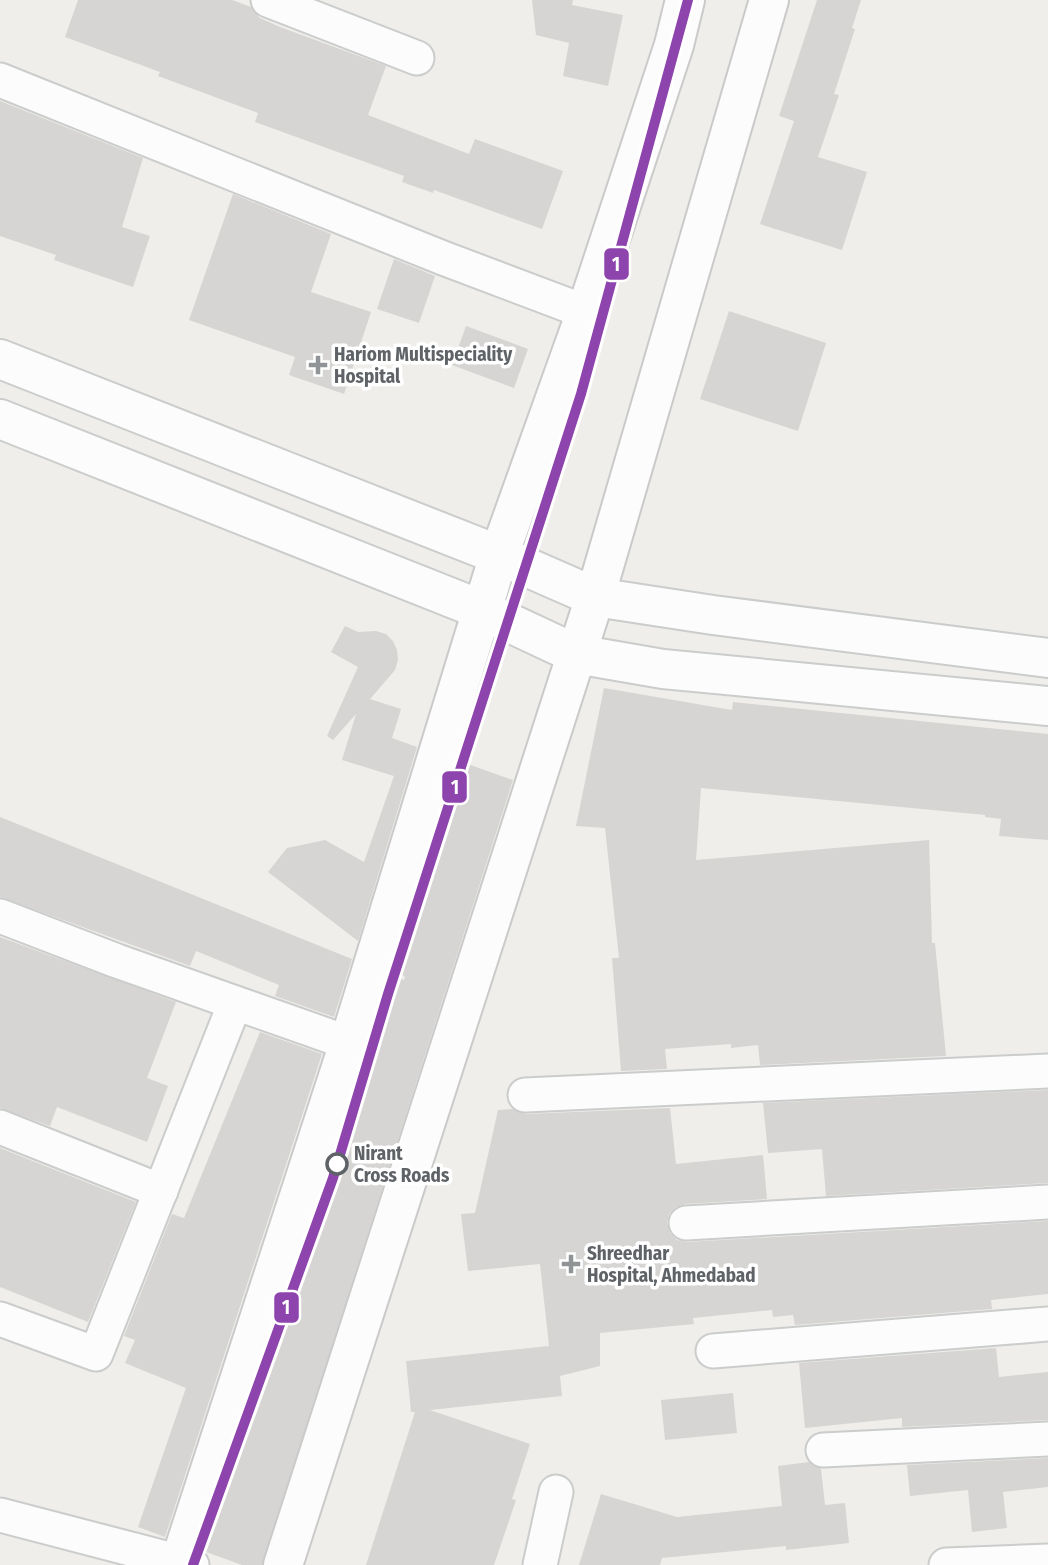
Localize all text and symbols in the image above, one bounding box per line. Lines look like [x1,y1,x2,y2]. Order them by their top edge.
line badge: 1 [603,247,630,281]
text: 1 [612,253,620,276]
place label: Hariom Multispeciality Hospital [334,343,513,388]
marker: Hariom Multispeciality Hospital [308,355,328,375]
line badge: 1 [441,770,468,804]
text: 1 [451,776,459,799]
place label: Nirant Cross Roads [354,1142,450,1187]
marker: Nirant Cross Roads [326,1153,348,1175]
place label: Shreedhar Hospital, Ahmedabad [587,1242,756,1287]
marker: Shreedhar Hospital, Ahmedabad [561,1254,581,1274]
line badge: 1 [273,1291,300,1324]
text: 1 [282,1296,290,1319]

